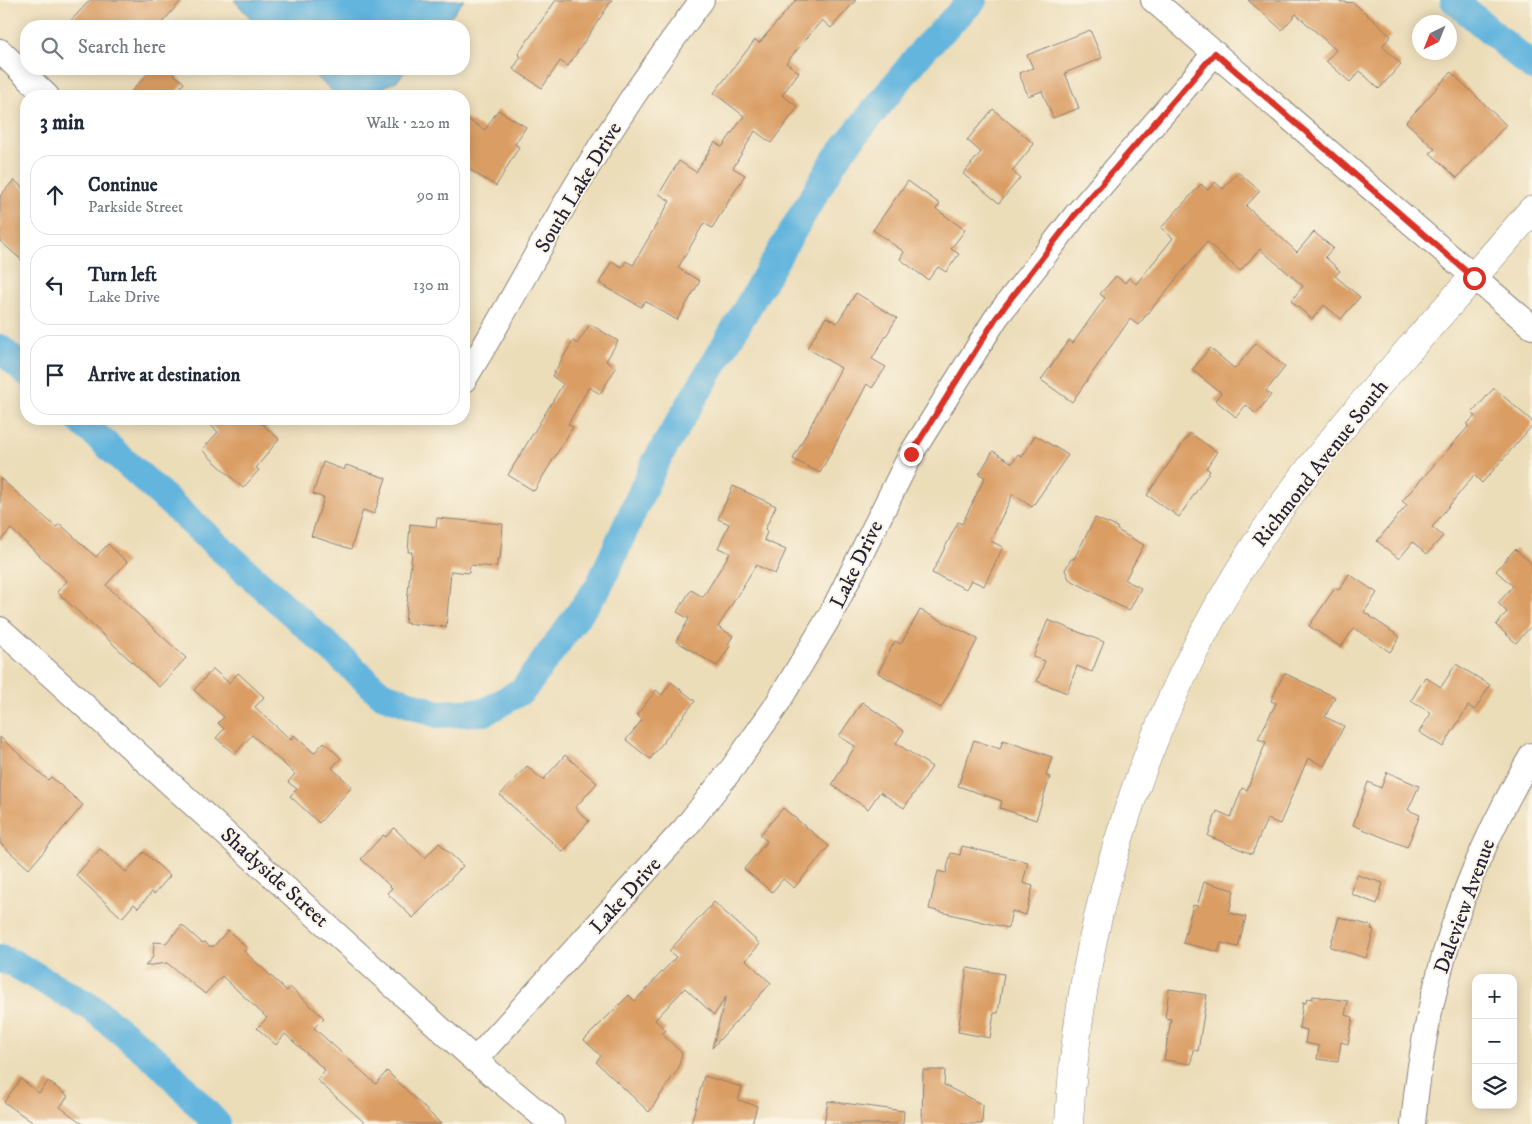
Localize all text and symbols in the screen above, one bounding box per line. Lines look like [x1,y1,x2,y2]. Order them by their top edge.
north arrow [1412,15,1457,60]
search box [20,20,470,75]
icon: search [38,34,66,62]
text: Search here [78,36,166,59]
text: 3 min [40,110,85,136]
text: Walk · 220 m [366,113,450,133]
street label: South Lake Drive [530,117,628,258]
text: Continue [88,174,158,197]
icon: ahead [41,181,69,209]
text: 90 m [417,185,449,205]
text: Parkside Street [88,197,183,217]
text: Turn left [88,264,157,287]
route start [1463,267,1486,290]
icon: left [41,271,69,299]
text: 130 m [413,275,449,295]
text: Lake Drive [88,287,160,307]
icon: arrive [41,361,69,389]
text: Arrive at destination [88,364,240,387]
street label: Richmond Avenue South [1247,375,1394,553]
route end [900,443,923,466]
street label: Lake Drive [825,516,889,612]
street label: Shadyside Street [215,822,334,933]
street label: Daleview Avenue [1429,835,1501,977]
street label: Lake Drive [585,852,667,939]
map controls [1472,974,1517,1109]
button: + [1472,974,1517,1019]
button: − [1472,1019,1517,1064]
button: layers [1472,1064,1517,1109]

